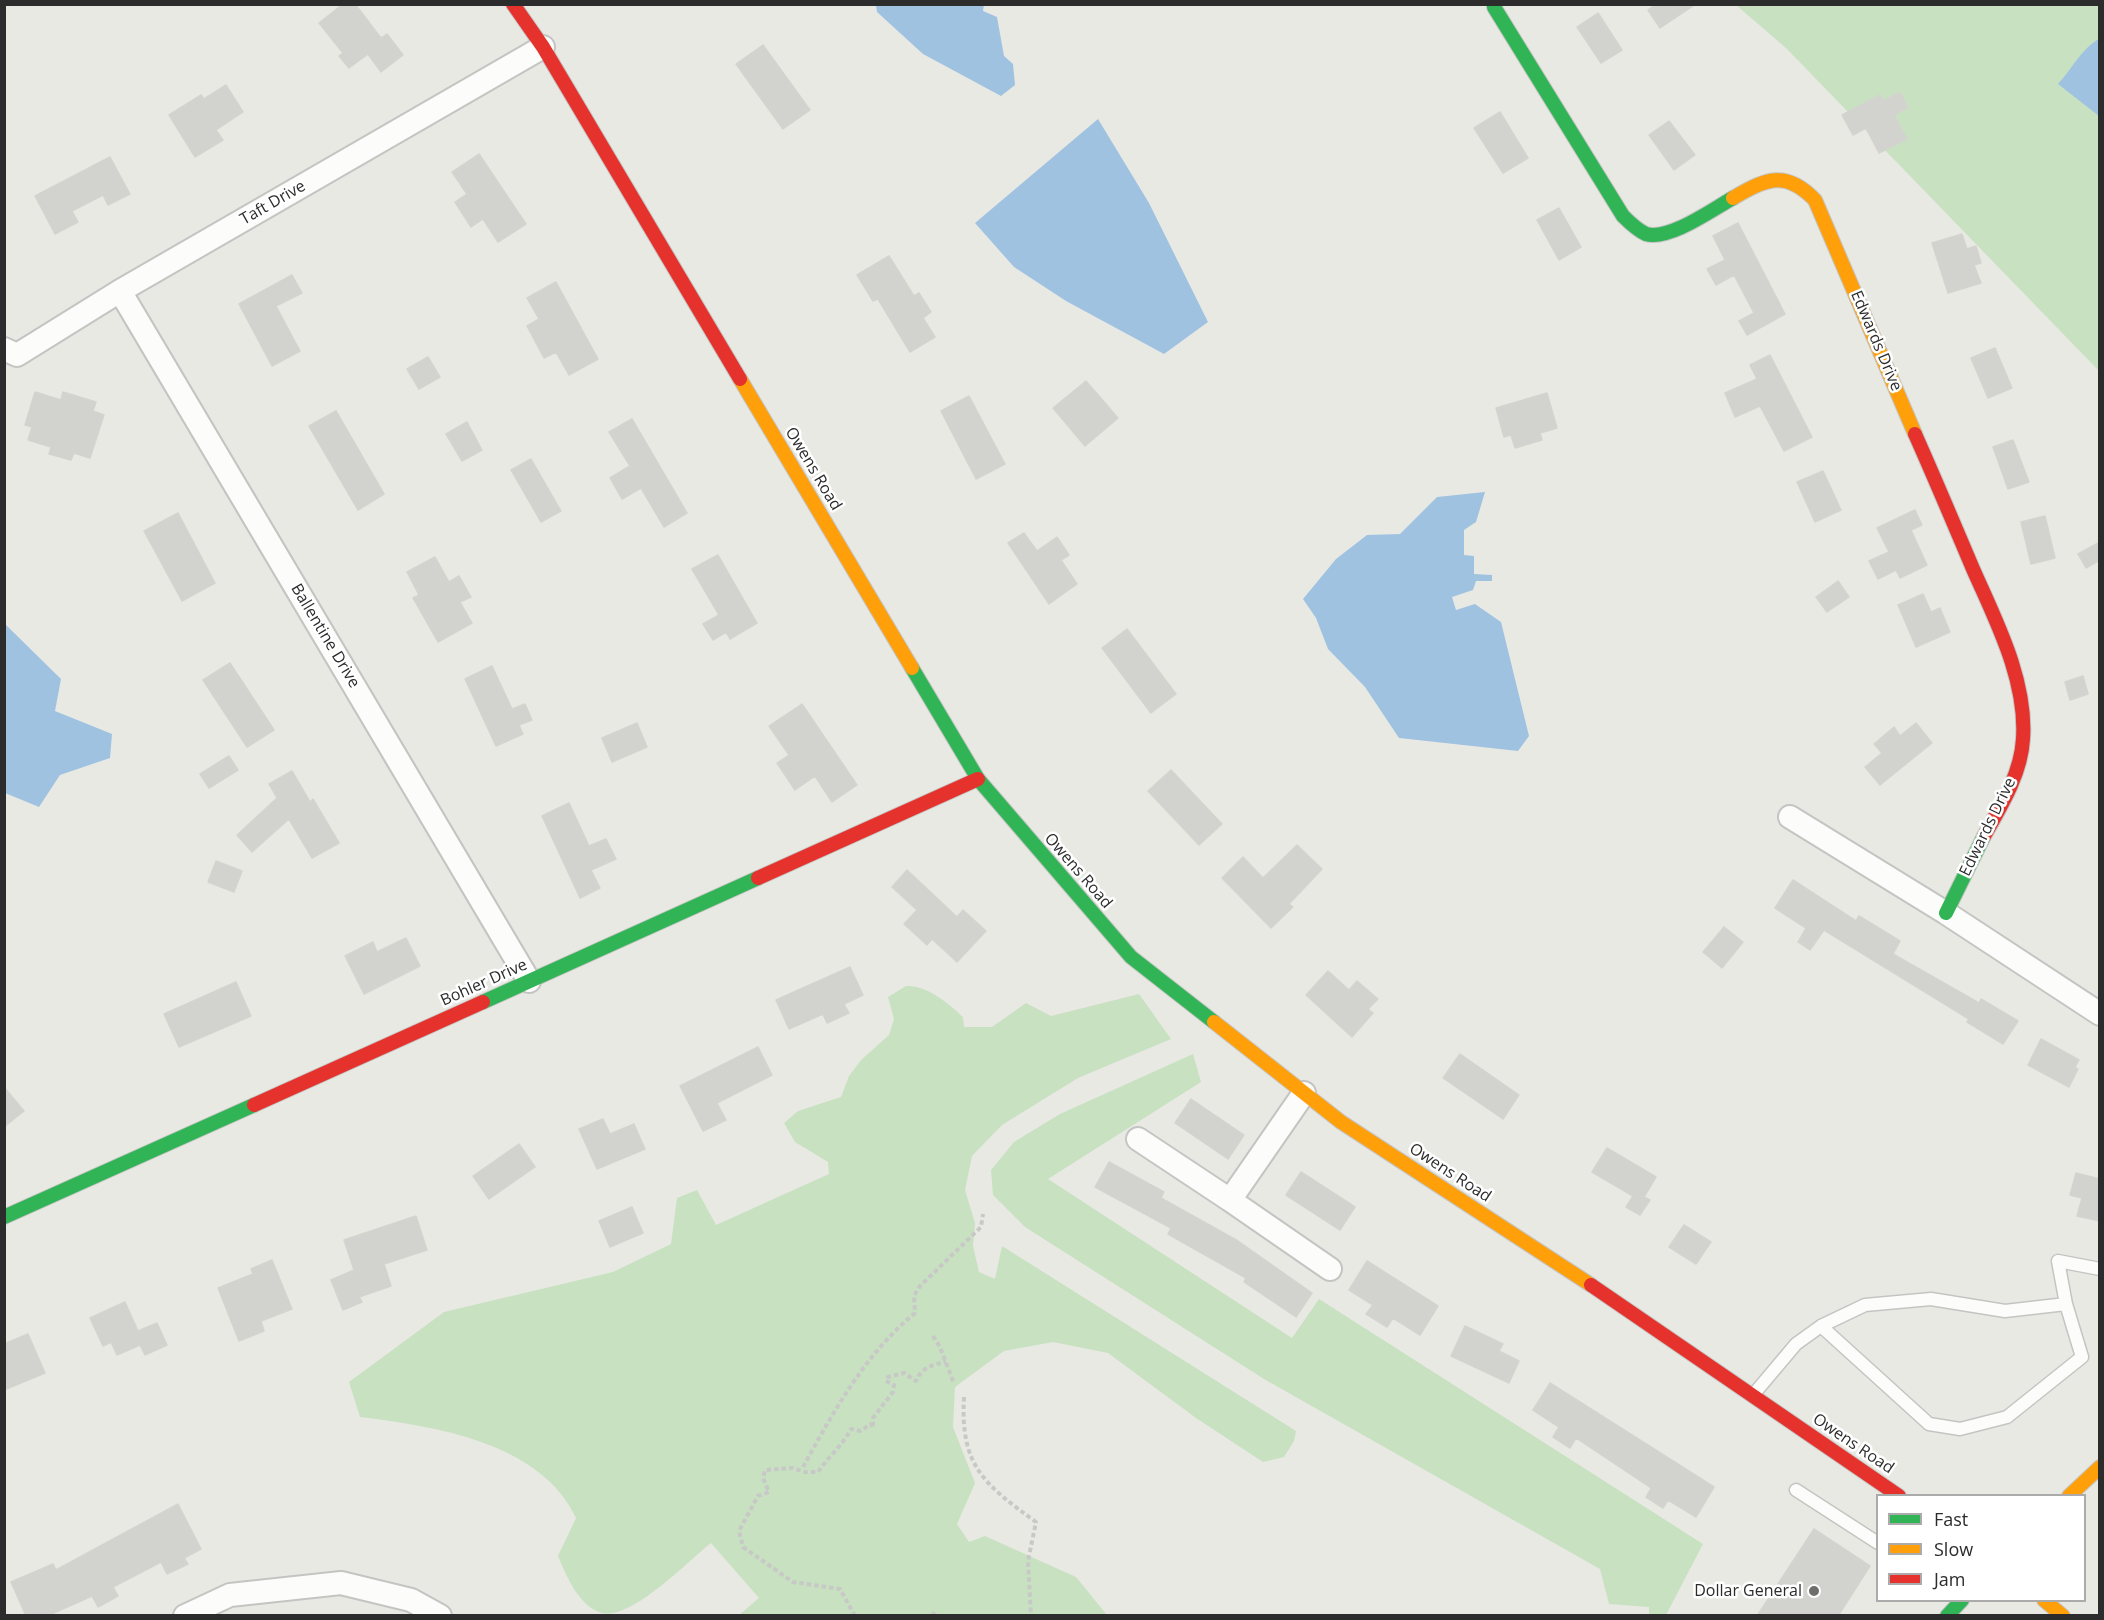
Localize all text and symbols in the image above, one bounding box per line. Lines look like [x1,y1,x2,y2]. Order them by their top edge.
street label: Taft Drive [237,177,309,229]
street label: Edwards Drive [1846,288,1906,394]
street label: Owens Road [781,424,845,514]
street label: Ballentine Drive [286,580,364,692]
street label: Edwards Drive [1956,775,2020,879]
street label: Owens Road [1040,829,1116,913]
street label: Bohler Drive [438,955,530,1011]
street label: Owens Road [1406,1139,1494,1207]
street label: Owens Road [1809,1410,1897,1478]
legend [1876,1494,2086,1602]
text: Fast [1934,1507,1968,1531]
text: Slow [1934,1537,1973,1561]
text: Jam [1934,1567,1966,1591]
place label: Dollar General [1694,1581,1802,1601]
marker: Dollar General [1807,1584,1821,1598]

